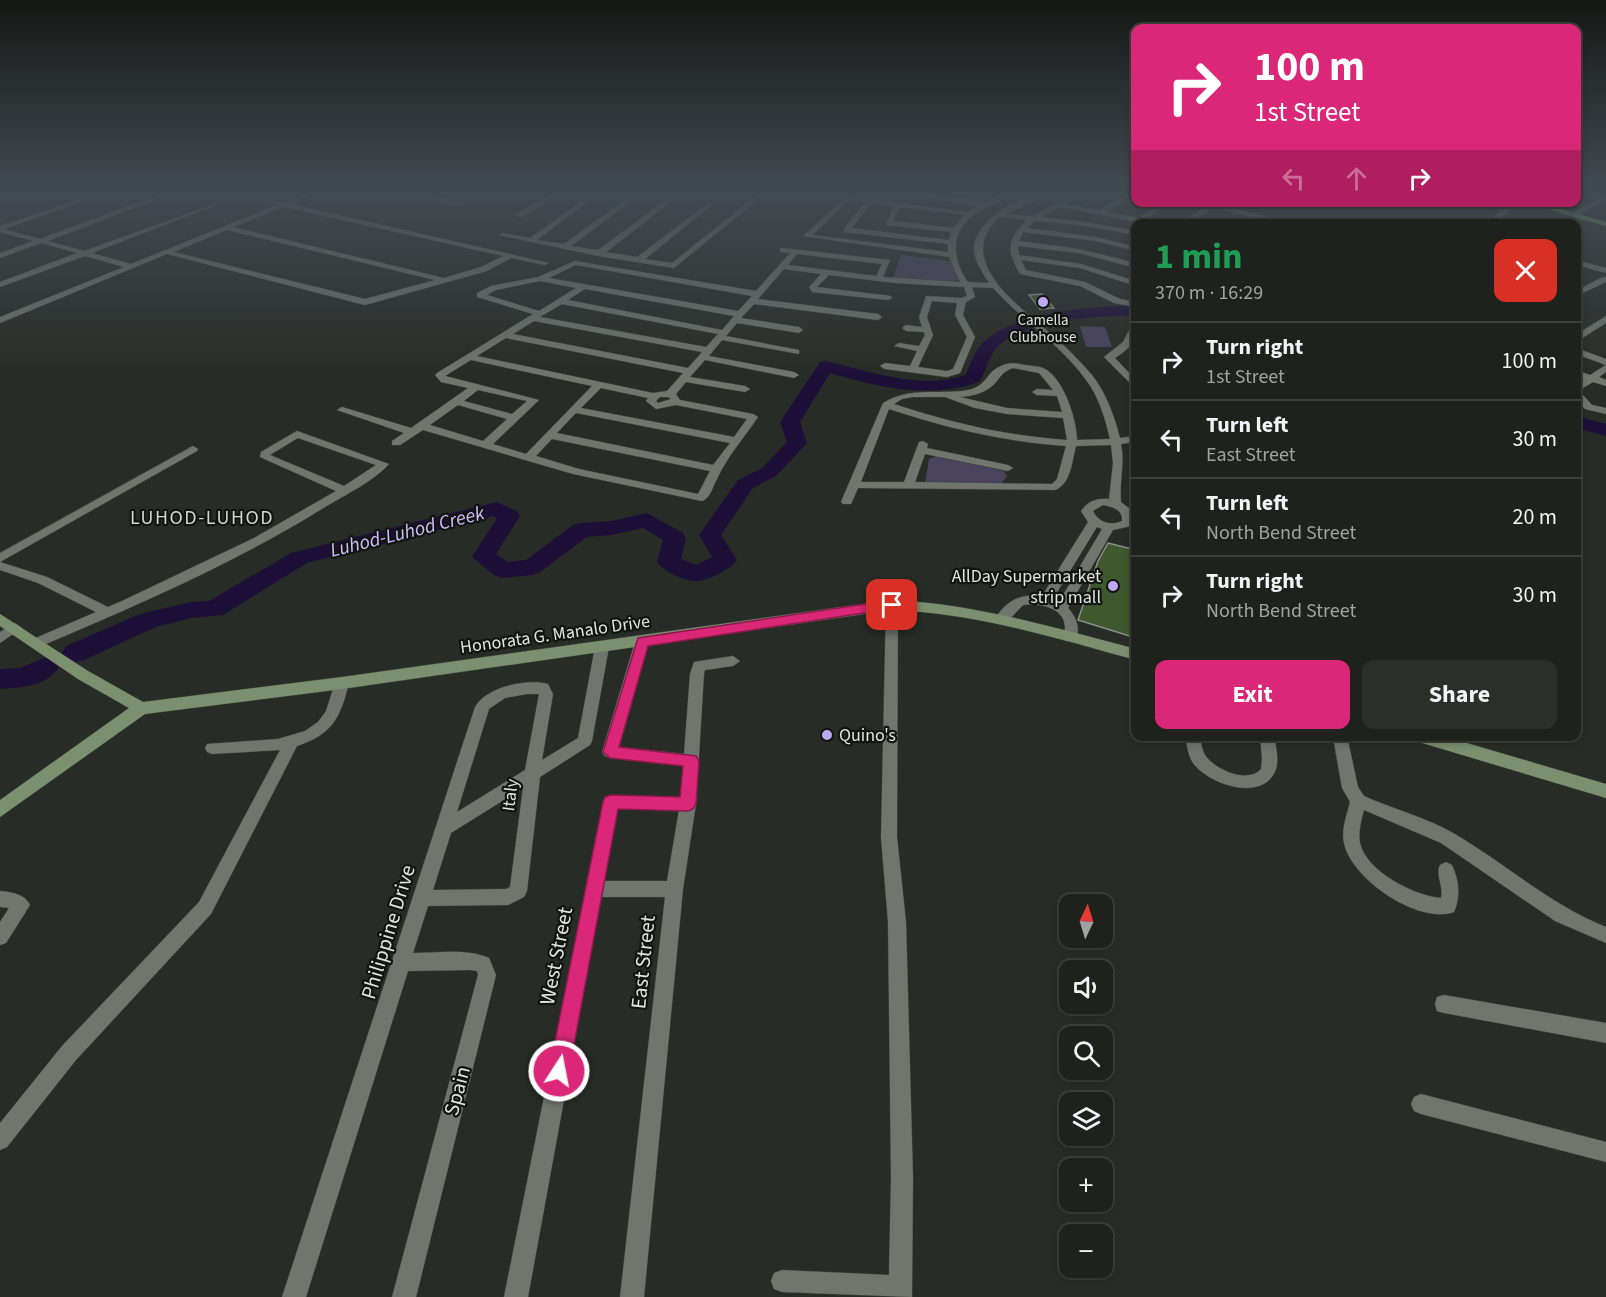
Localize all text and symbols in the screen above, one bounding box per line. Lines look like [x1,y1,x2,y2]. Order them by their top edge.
text: 100 m [1254,37,1365,97]
icon: right [1155,48,1233,126]
text: 1st Street [1254,93,1360,132]
icon: left [1277,162,1310,195]
icon: ahead [1340,162,1373,195]
icon: right [1403,162,1436,195]
text: 1 min [1155,231,1243,282]
button: close [1494,239,1557,302]
text: 370 m · 16:29 [1155,279,1263,307]
marker: Camella Clubhouse [1036,295,1050,309]
place label: Camella Clubhouse [1009,310,1077,348]
text: Turn right [1206,331,1303,363]
icon: right [1155,345,1188,378]
text: 100 m [1502,345,1557,377]
text: 1st Street [1206,363,1285,391]
text: Turn left [1206,409,1288,441]
icon: left [1155,423,1188,456]
text: 30 m [1512,423,1557,455]
text: East Street [1206,441,1295,469]
text: Turn left [1206,487,1288,519]
water label: Luhod-Luhod Creek [327,499,488,565]
icon: left [1155,501,1188,534]
text: 20 m [1512,501,1557,533]
district label: LUHOD-LUHOD [130,504,274,532]
text: North Bend Street [1206,519,1356,547]
place label: AllDay Supermarket strip mall [952,564,1101,610]
text: Turn right [1206,565,1303,597]
pin [866,579,917,630]
marker: AllDay Supermarket strip mall [1106,579,1120,593]
icon: right [1155,579,1188,612]
text: 30 m [1512,579,1557,611]
icon: arrive [875,588,908,621]
text: North Bend Street [1206,597,1356,625]
street label: Honorata G. Manalo Drive [459,609,652,660]
button: Exit [1155,660,1350,729]
button: Share [1362,660,1557,729]
place label: Quino's [839,723,896,748]
marker: Quino's [820,728,834,742]
street label: Italy [496,777,525,813]
street label: Philippine Drive [353,861,423,1003]
north arrow [1059,894,1113,948]
map controls [1059,894,1113,1278]
street label: West Street [532,904,580,1008]
street label: East Street [623,914,663,1010]
button: sound [1059,960,1113,1014]
button: search [1059,1026,1113,1080]
position arrow [527,1039,591,1103]
street label: Spain [436,1063,478,1119]
button: layers [1059,1092,1113,1146]
button: + [1059,1158,1113,1212]
button: − [1059,1224,1113,1278]

